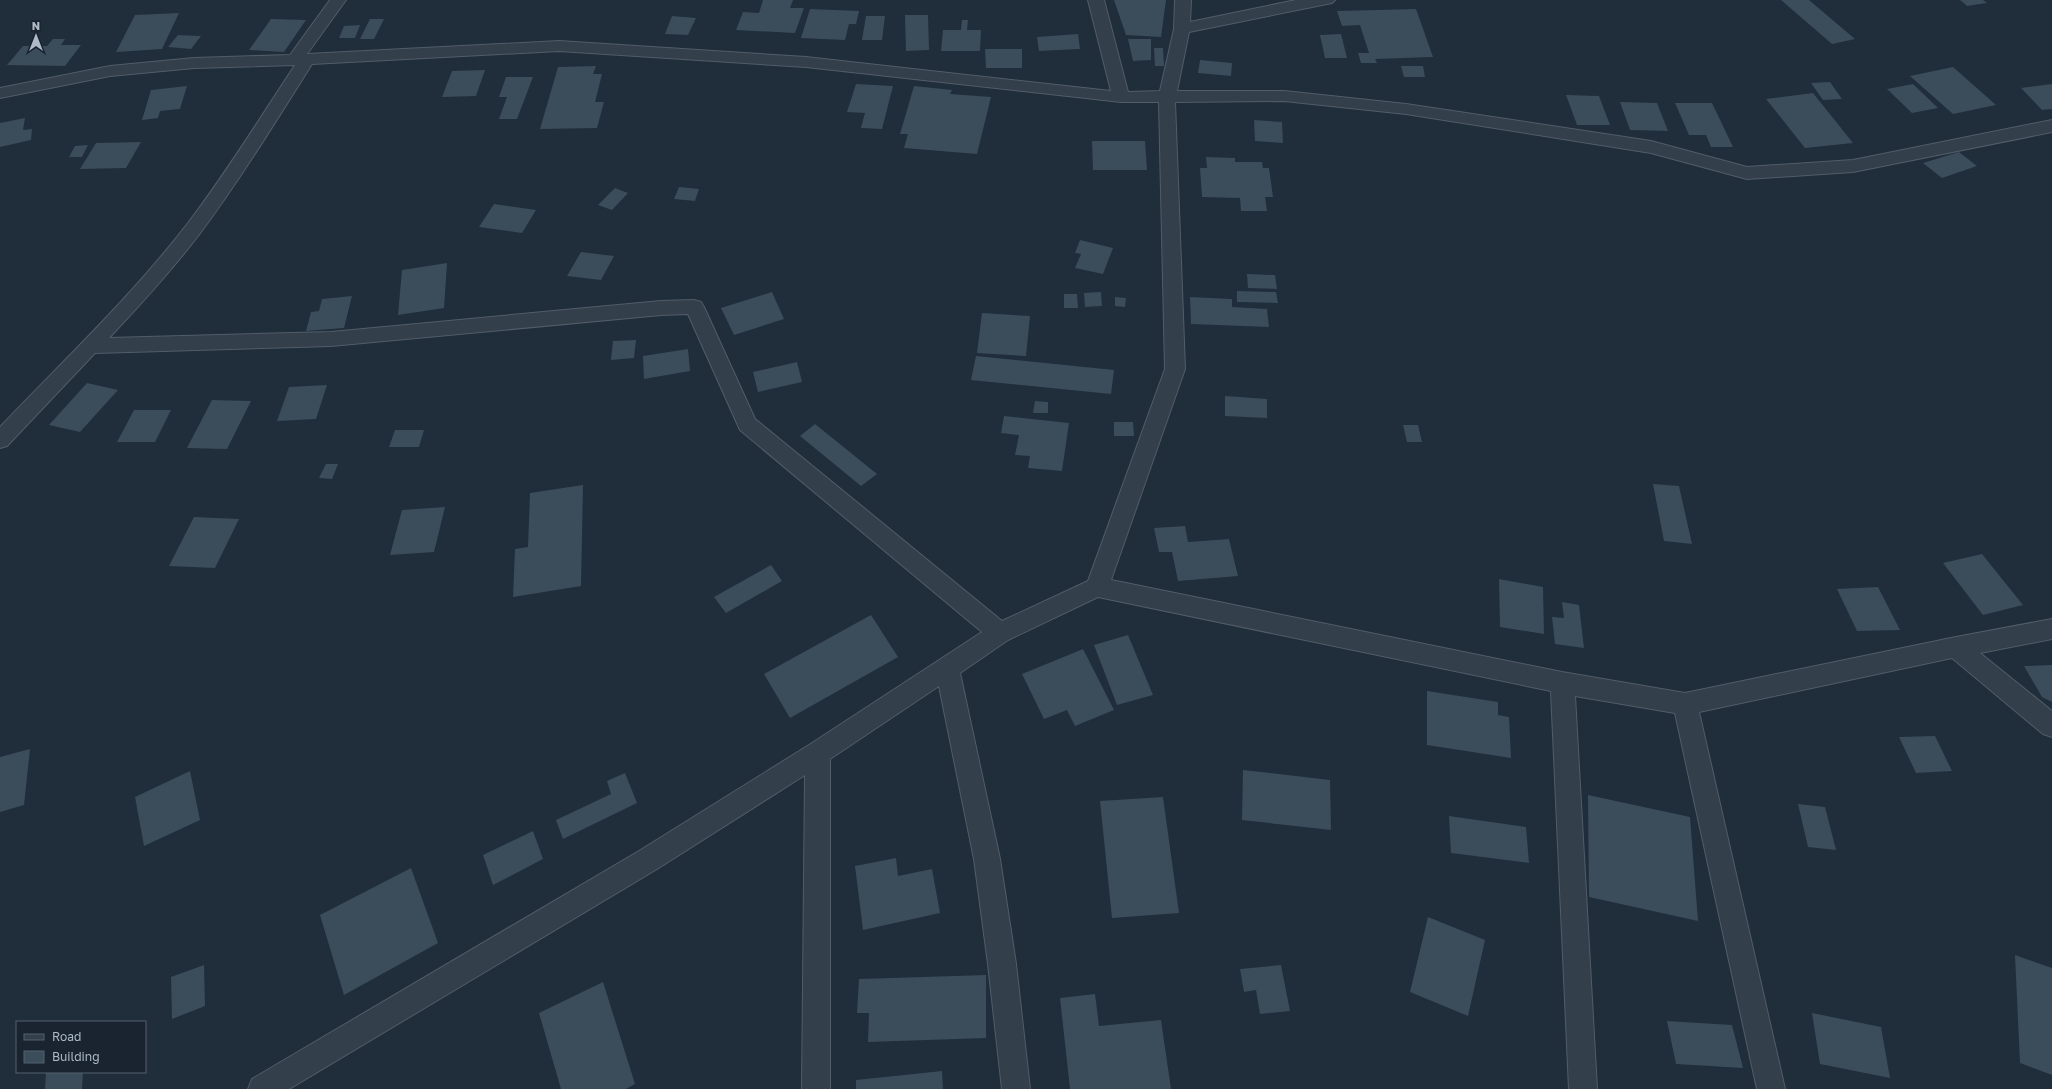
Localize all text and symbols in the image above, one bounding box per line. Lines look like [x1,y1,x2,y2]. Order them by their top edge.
north arrow [16,16,56,56]
text: N [32,19,40,32]
legend [16,1021,146,1073]
text: Road [52,1029,81,1044]
text: Building [52,1049,100,1064]

